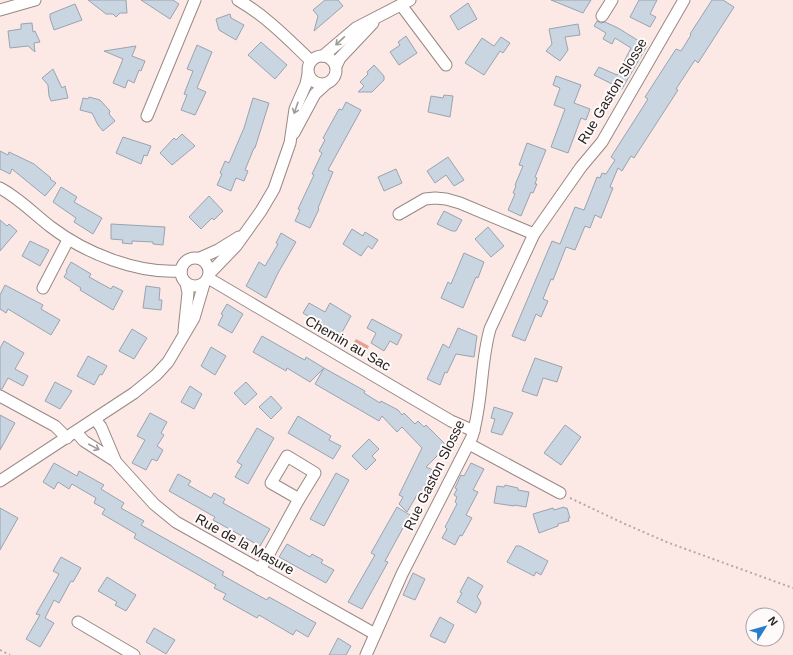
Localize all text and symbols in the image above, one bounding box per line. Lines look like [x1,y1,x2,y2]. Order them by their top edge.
street label: Rue Gaston Slosse [574,35,650,147]
one-way arrow [334,37,345,46]
one-way arrow [292,101,299,114]
street label: Chemin au Sac [303,312,393,374]
street label: Rue Gaston Slosse [400,417,468,533]
one-way arrow [88,444,100,452]
street label: Rue de la Masure [193,510,297,578]
north arrow [745,607,785,647]
text: N [766,614,780,628]

